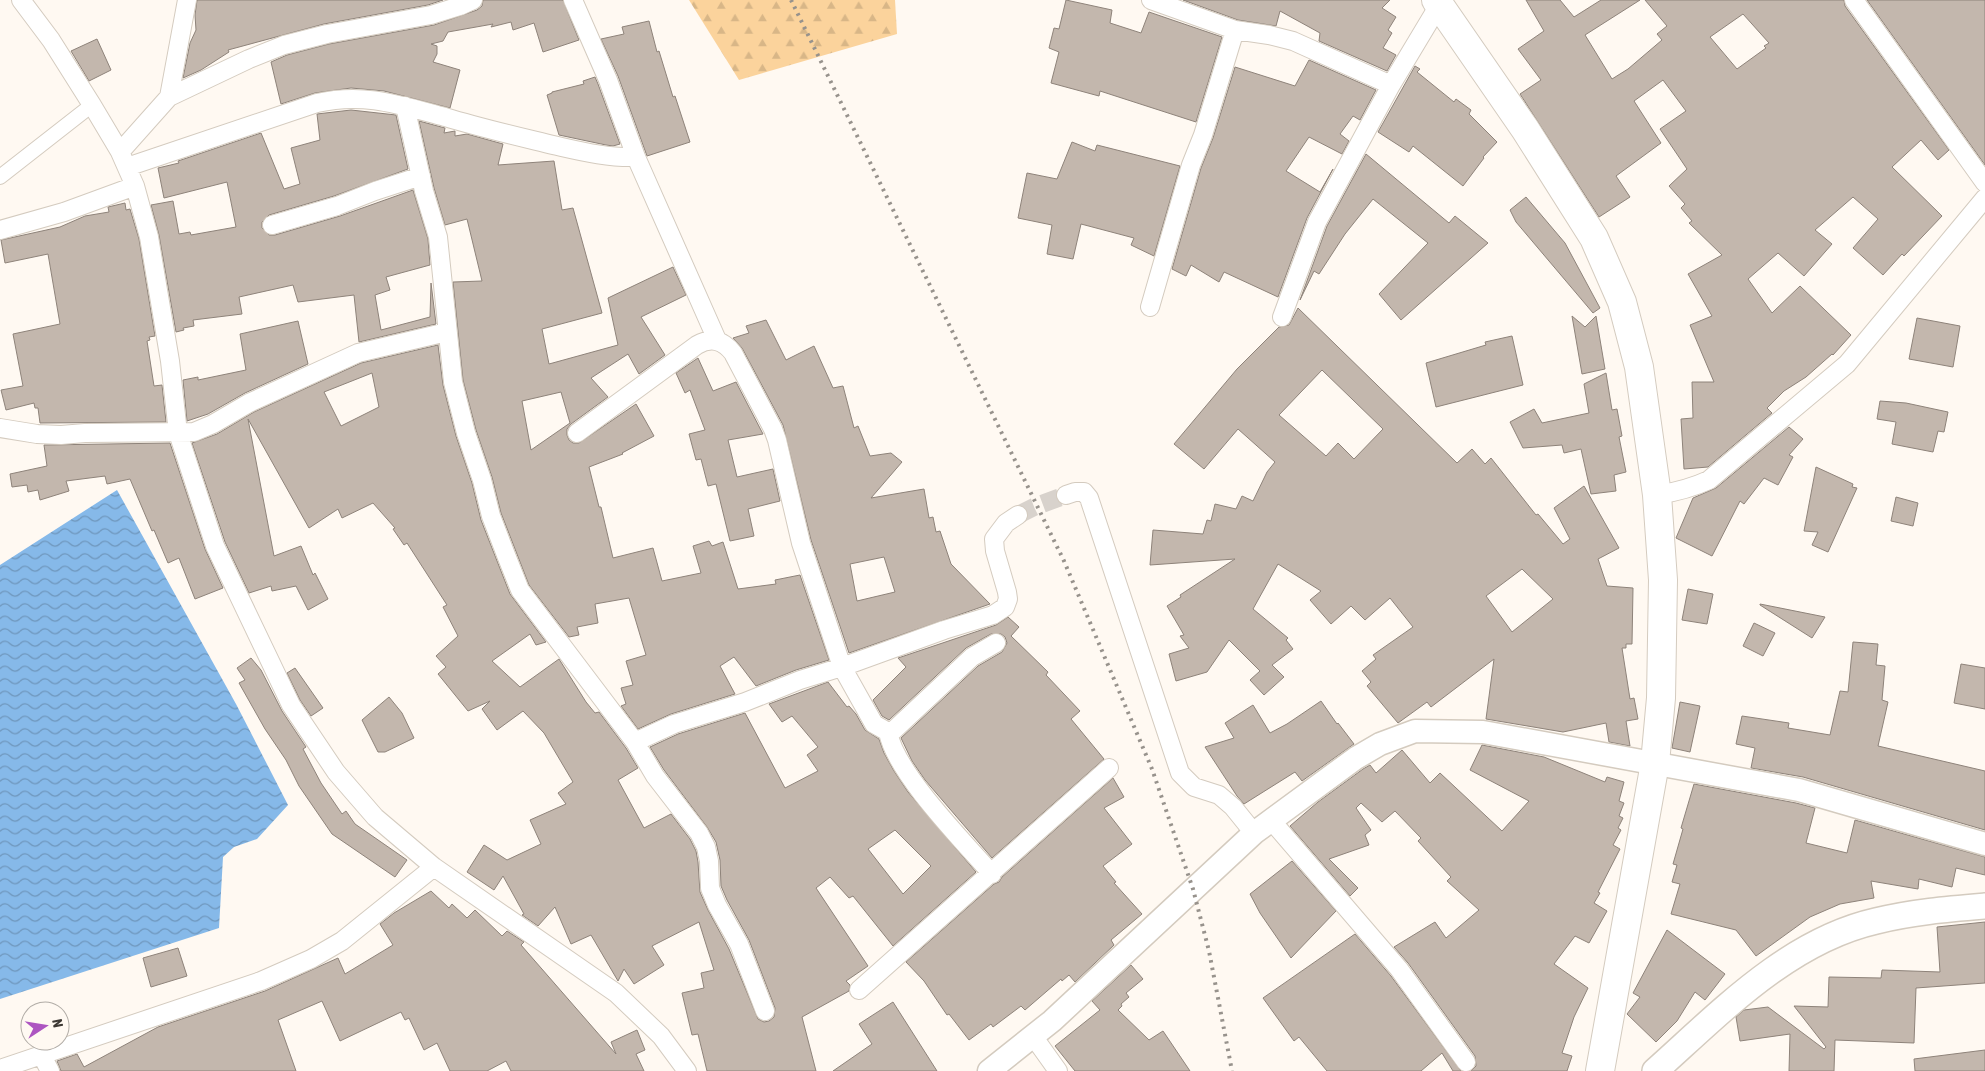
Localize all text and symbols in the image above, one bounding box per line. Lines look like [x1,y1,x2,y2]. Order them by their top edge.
north arrow [20,1001,70,1051]
text: N [49,1018,66,1029]

